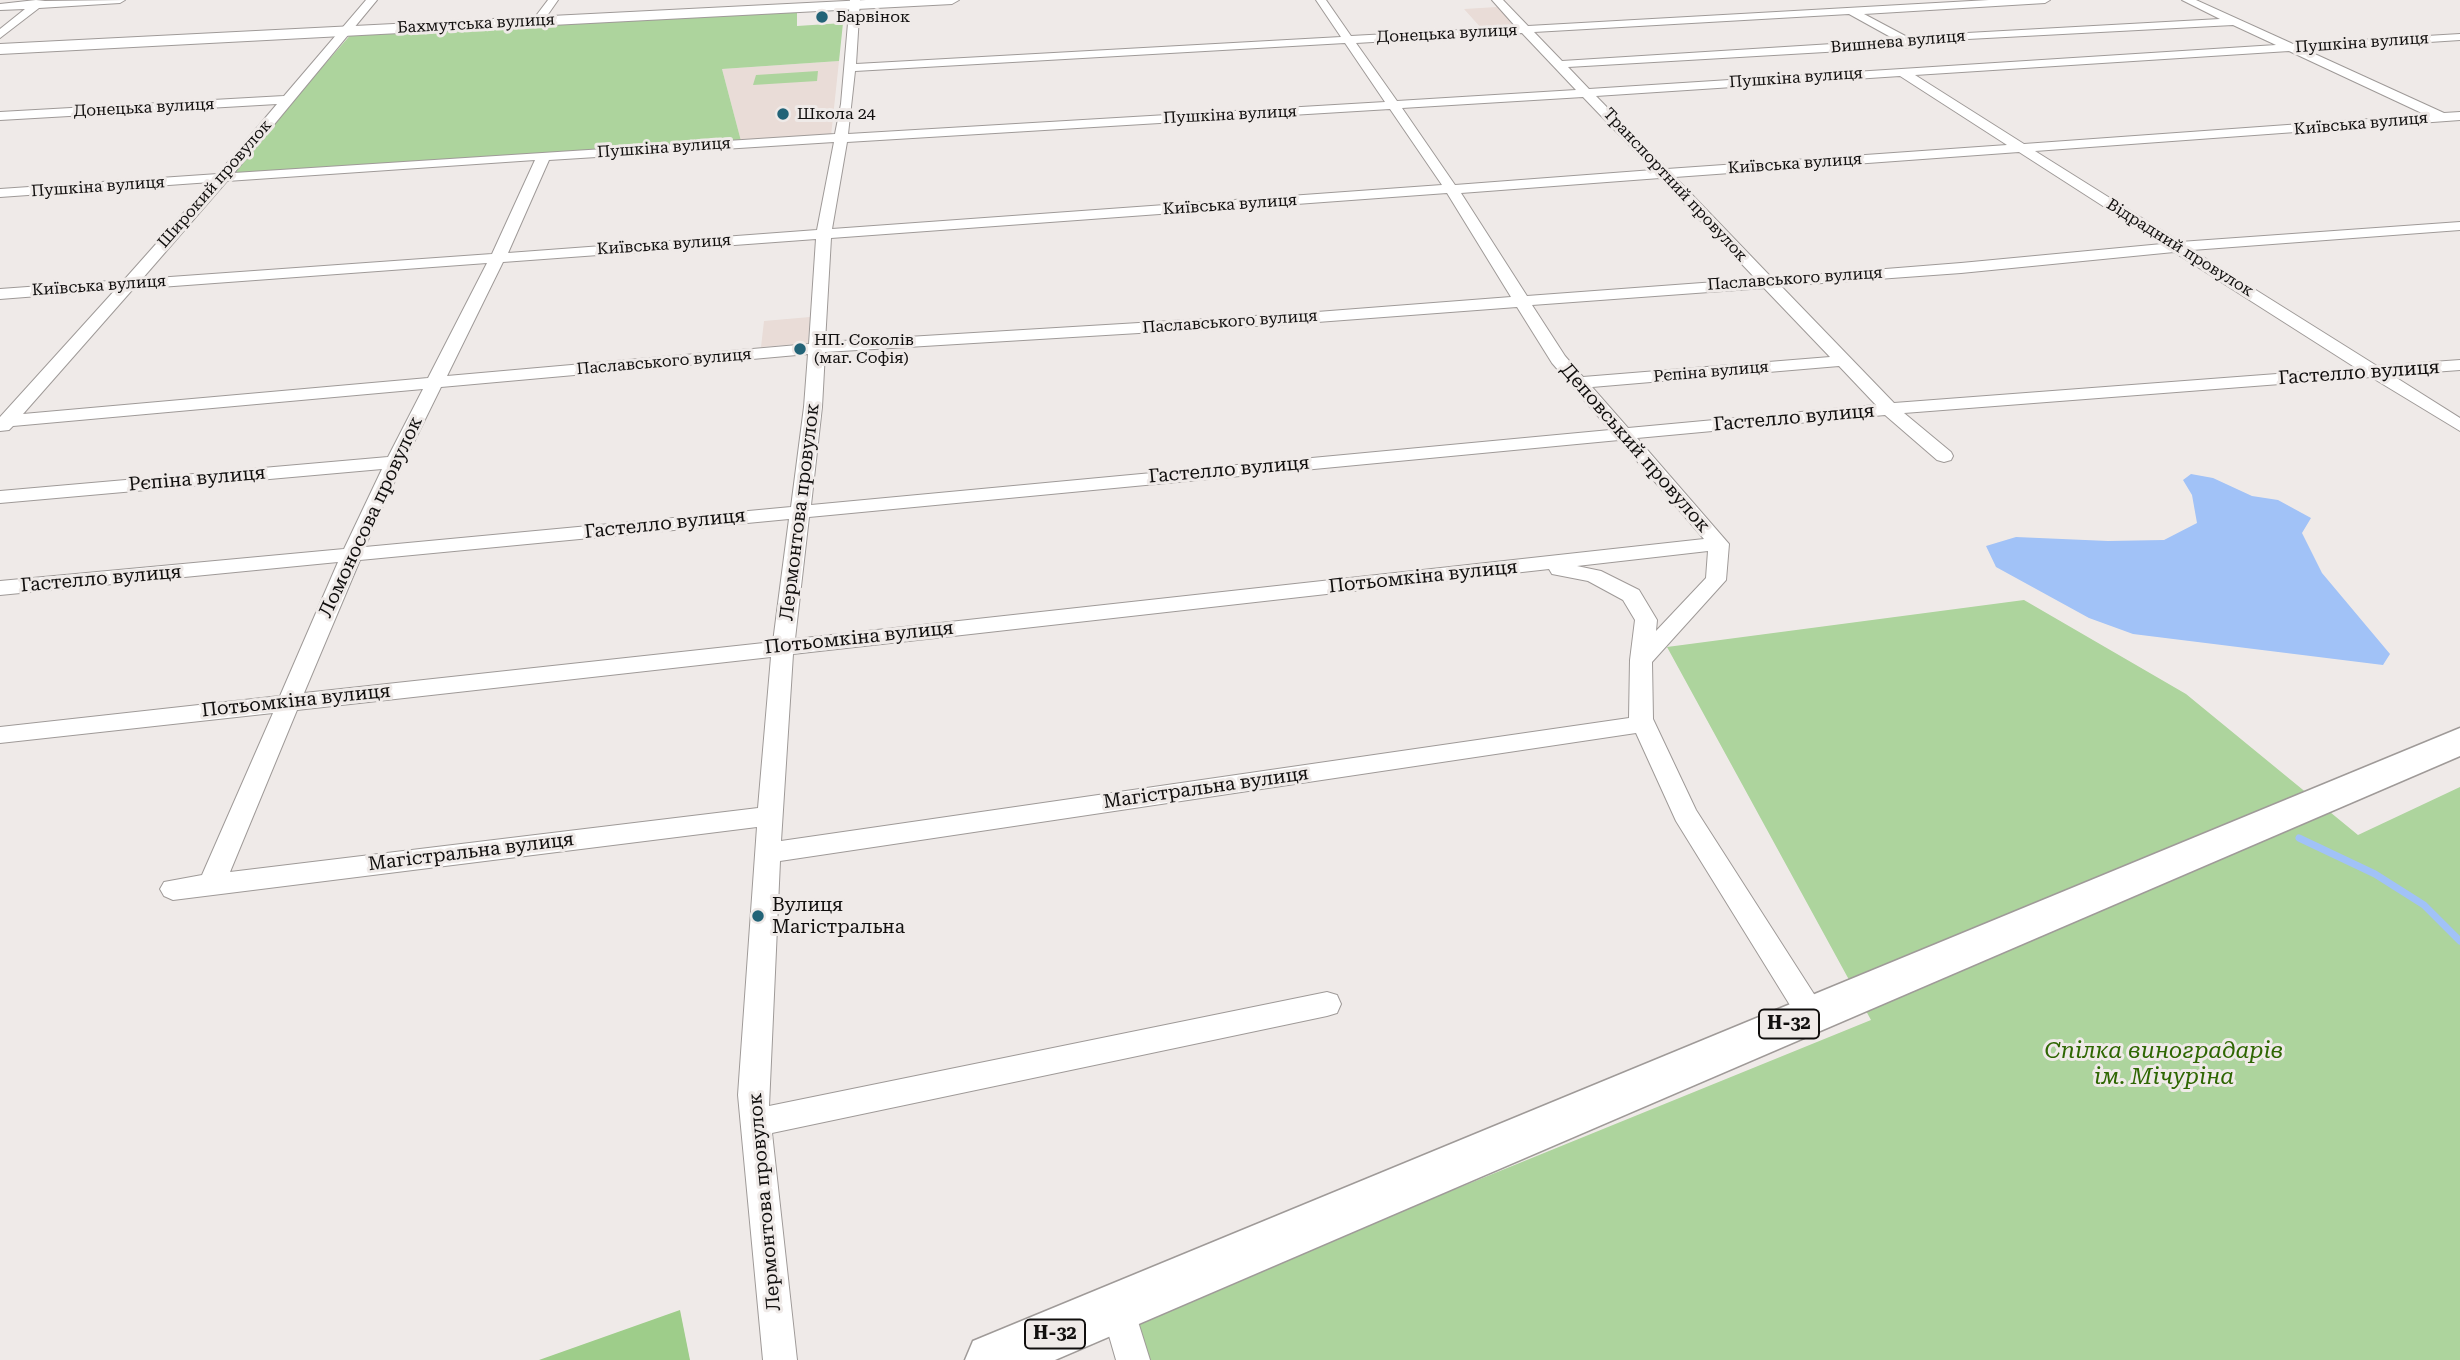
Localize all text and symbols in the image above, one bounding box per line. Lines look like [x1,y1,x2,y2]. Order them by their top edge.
place label: Барвінок [836,7,910,27]
marker: Барвінок [814,9,830,25]
street label: Бахмутська вулиця [397,10,555,38]
street label: Донецька вулиця [1376,21,1518,47]
street label: Вишнева вулиця [1830,27,1966,57]
street label: Пушкіна вулиця [2295,29,2429,57]
street label: Пушкіна вулиця [1729,64,1863,92]
street label: Донецька вулиця [73,95,215,121]
street label: Пушкіна вулиця [1163,102,1297,128]
place label: Школа 24 [797,104,876,124]
street label: Транспортний провулок [1599,104,1751,266]
marker: Школа 24 [775,106,791,122]
street label: Київська вулиця [2293,109,2429,139]
street label: Широкий провулок [154,116,276,252]
street label: Пушкіна вулиця [597,134,731,162]
street label: Київська вулиця [1727,150,1863,178]
street label: Пушкіна вулиця [31,173,165,201]
street label: Київська вулиця [1162,191,1298,219]
street label: Відрадний провулок [2103,195,2257,301]
street label: Київська вулиця [596,231,732,259]
street label: Паславського вулиця [1707,263,1883,295]
street label: Київська вулиця [31,272,167,300]
street label: Паславського вулиця [1142,306,1318,338]
place label: НП. Соколів (маг. Софія) [814,330,914,368]
marker: НП. Соколів (маг. Софія) [792,341,808,357]
street label: Паславського вулиця [576,345,752,379]
street label: Гастелло вулиця [2277,356,2441,390]
street label: Рєпіна вулиця [1653,357,1769,387]
street label: Деповський провулок [1555,359,1715,537]
street label: Гастелло вулиця [1712,400,1876,436]
street label: Лермонтова провулок [775,402,825,622]
street label: Ломоносова провулок [314,413,428,621]
street label: Гастелло вулиця [1147,452,1311,488]
street label: Рєпіна вулиця [128,462,266,496]
street label: Гастелло вулиця [583,504,747,544]
street label: Потьомкіна вулиця [1327,556,1519,598]
street label: Гастелло вулиця [19,561,183,597]
street label: Потьомкіна вулиця [763,617,955,659]
street label: Потьомкіна вулиця [200,680,392,722]
street label: Магістральна вулиця [1102,762,1310,814]
street label: Магістральна вулиця [367,828,575,876]
place label: Вулиця Магістральна [772,894,905,938]
marker: Вулиця Магістральна [750,908,766,924]
road number: Н-32 [1759,1009,1819,1038]
park label: Спілка виноградарів ім. Мічуріна [2045,1037,2283,1091]
street label: Лермонтова провулок [744,1092,786,1312]
road number: Н-32 [1025,1320,1085,1349]

